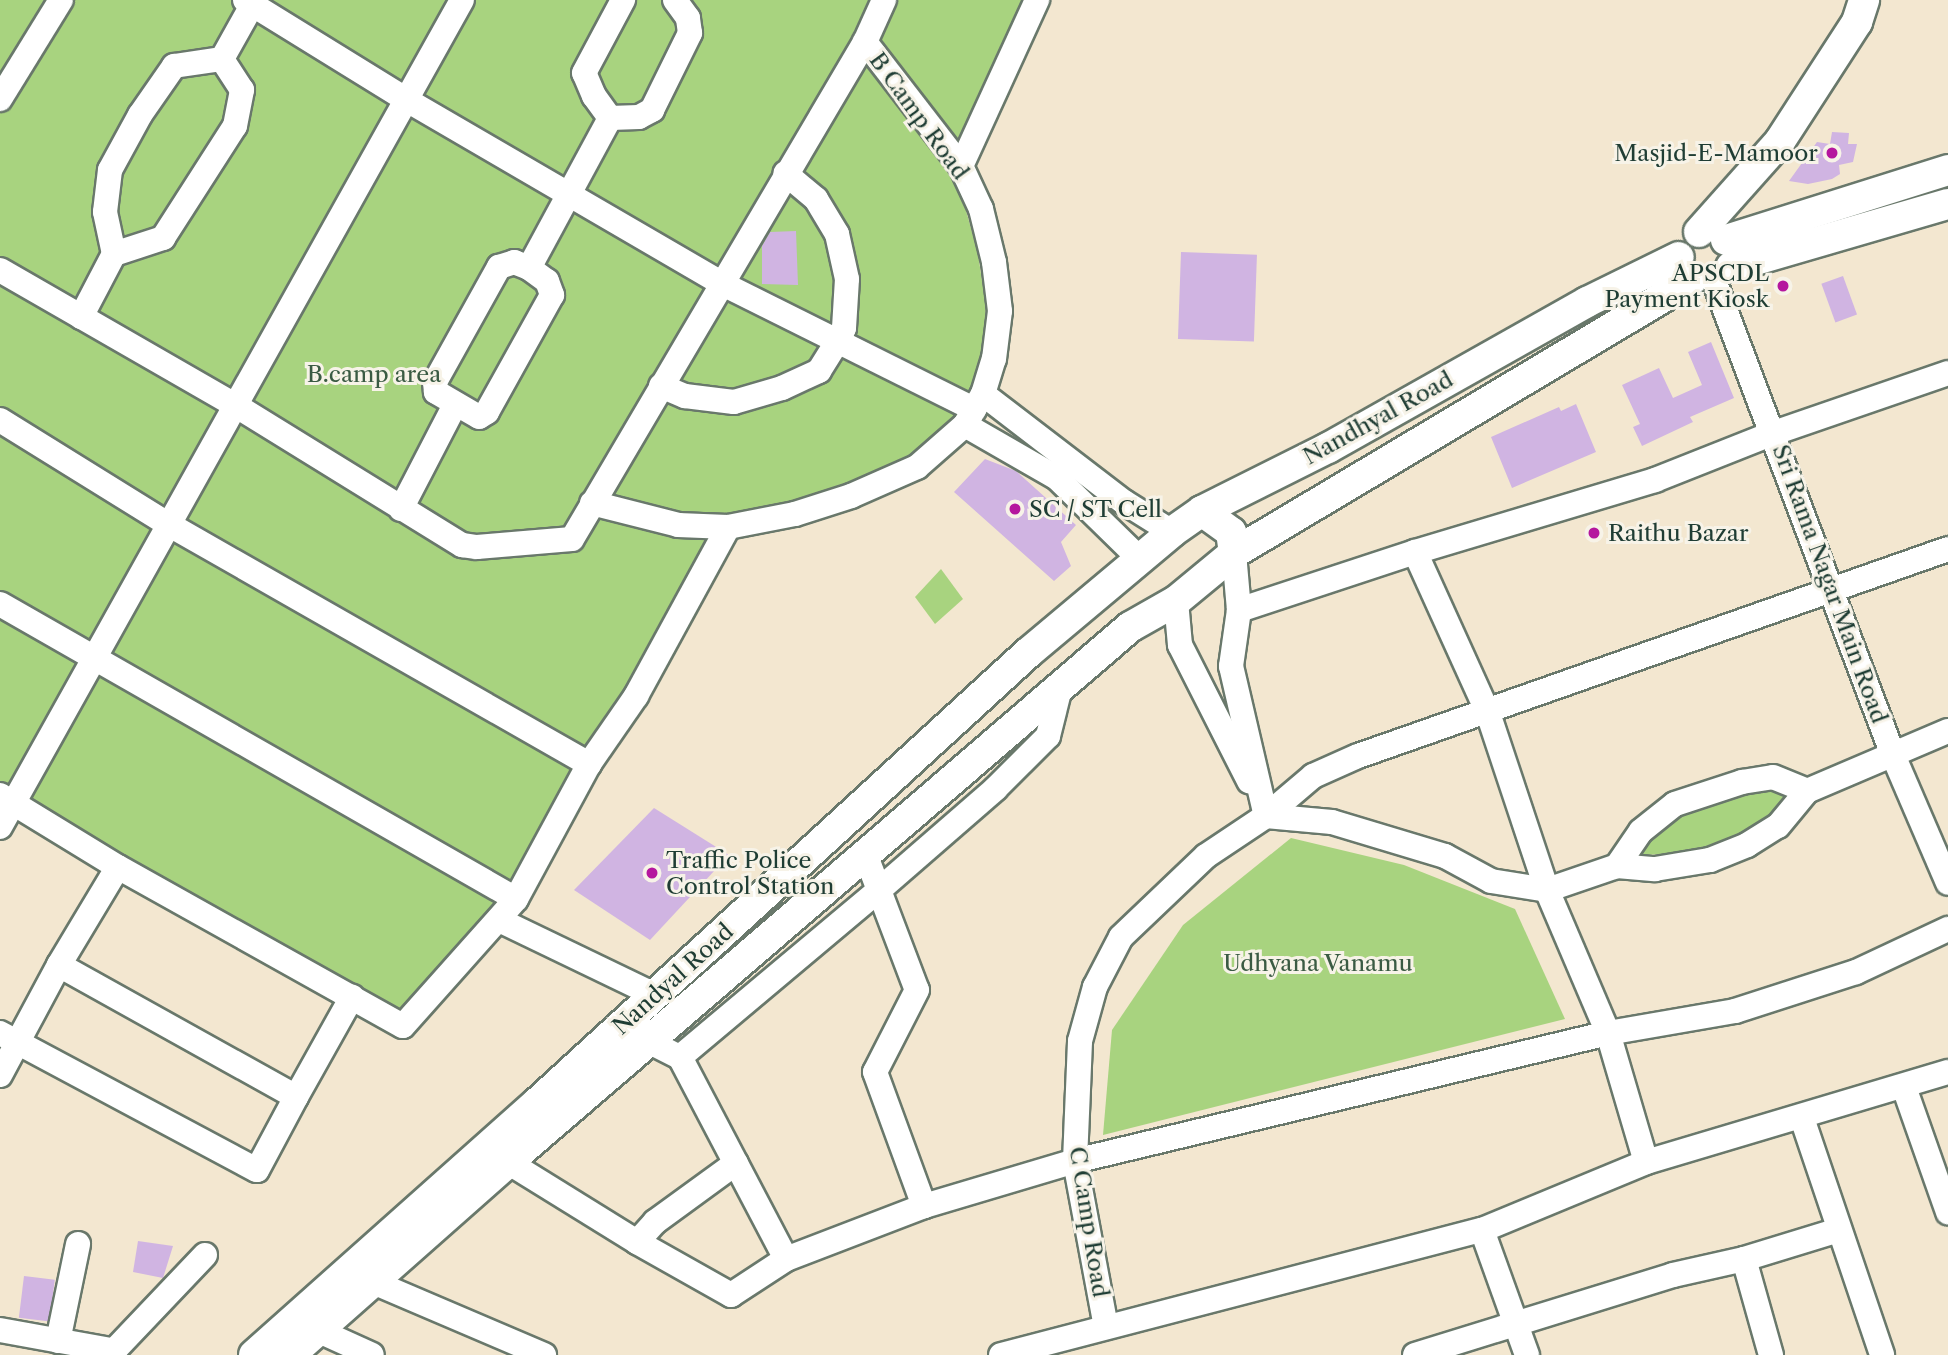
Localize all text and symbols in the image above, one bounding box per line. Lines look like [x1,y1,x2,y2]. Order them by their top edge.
street label: B Camp Road [864,47,974,185]
place label: Masjid-E-Mamoor [1614,139,1818,167]
marker: Masjid-E-Mamoor [1824,145,1840,161]
place label: APSCDL Payment Kiosk [1605,259,1769,313]
marker: APSCDL Payment Kiosk [1775,278,1791,294]
park label: B.camp area [307,360,441,388]
street label: Nandhyal Road [1298,365,1458,471]
street label: Sri Rama Nagar Main Road [1767,441,1893,727]
place label: SC / ST Cell [1029,495,1162,523]
marker: SC / ST Cell [1007,501,1023,517]
place label: Raithu Bazar [1608,519,1749,547]
marker: Raithu Bazar [1586,525,1602,541]
place label: Traffic Police Control Station [666,846,834,900]
marker: Traffic Police Control Station [644,865,660,881]
street label: Nandyal Road [607,918,739,1040]
park label: Udhyana Vanamu [1223,949,1413,977]
street label: C Camp Road [1063,1145,1115,1299]

